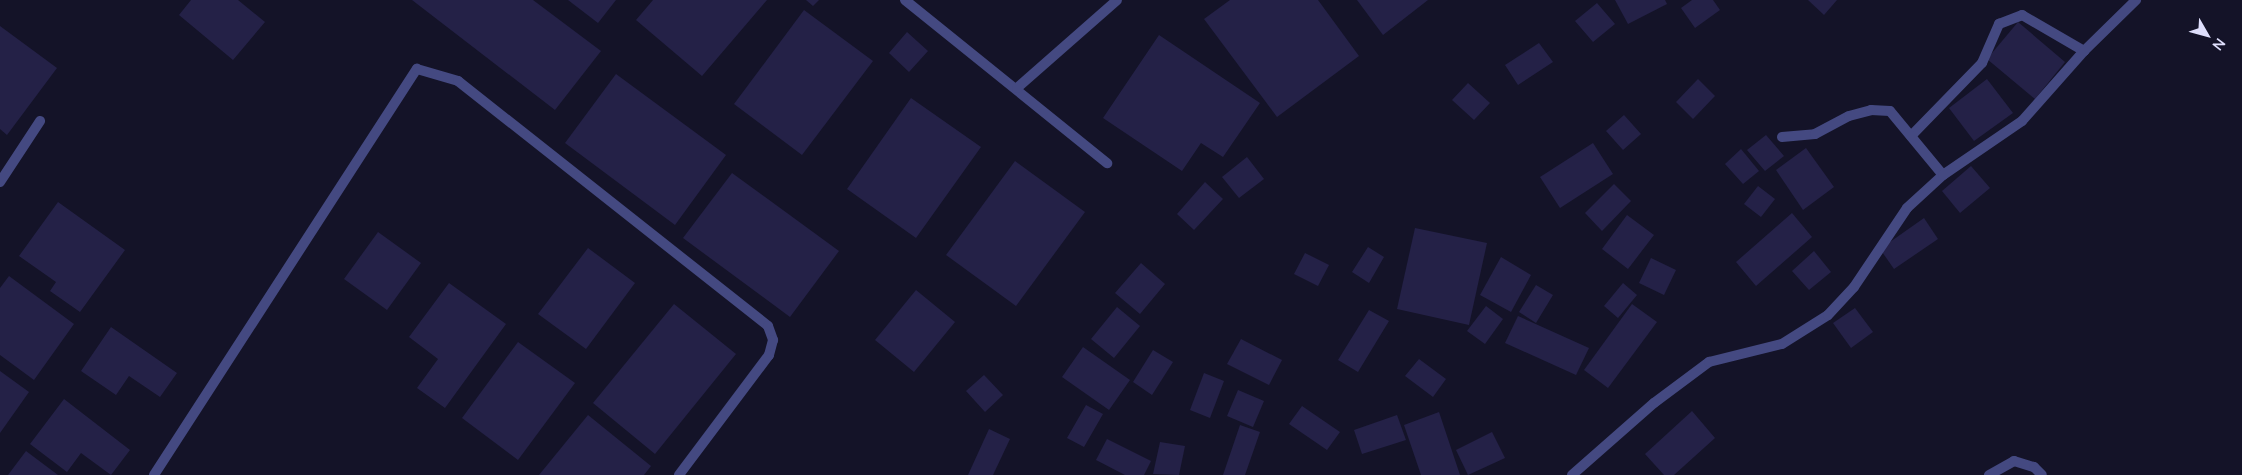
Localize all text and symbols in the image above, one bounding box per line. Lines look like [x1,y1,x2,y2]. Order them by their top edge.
north arrow [2182,10,2232,60]
text: N [2209,35,2229,54]

